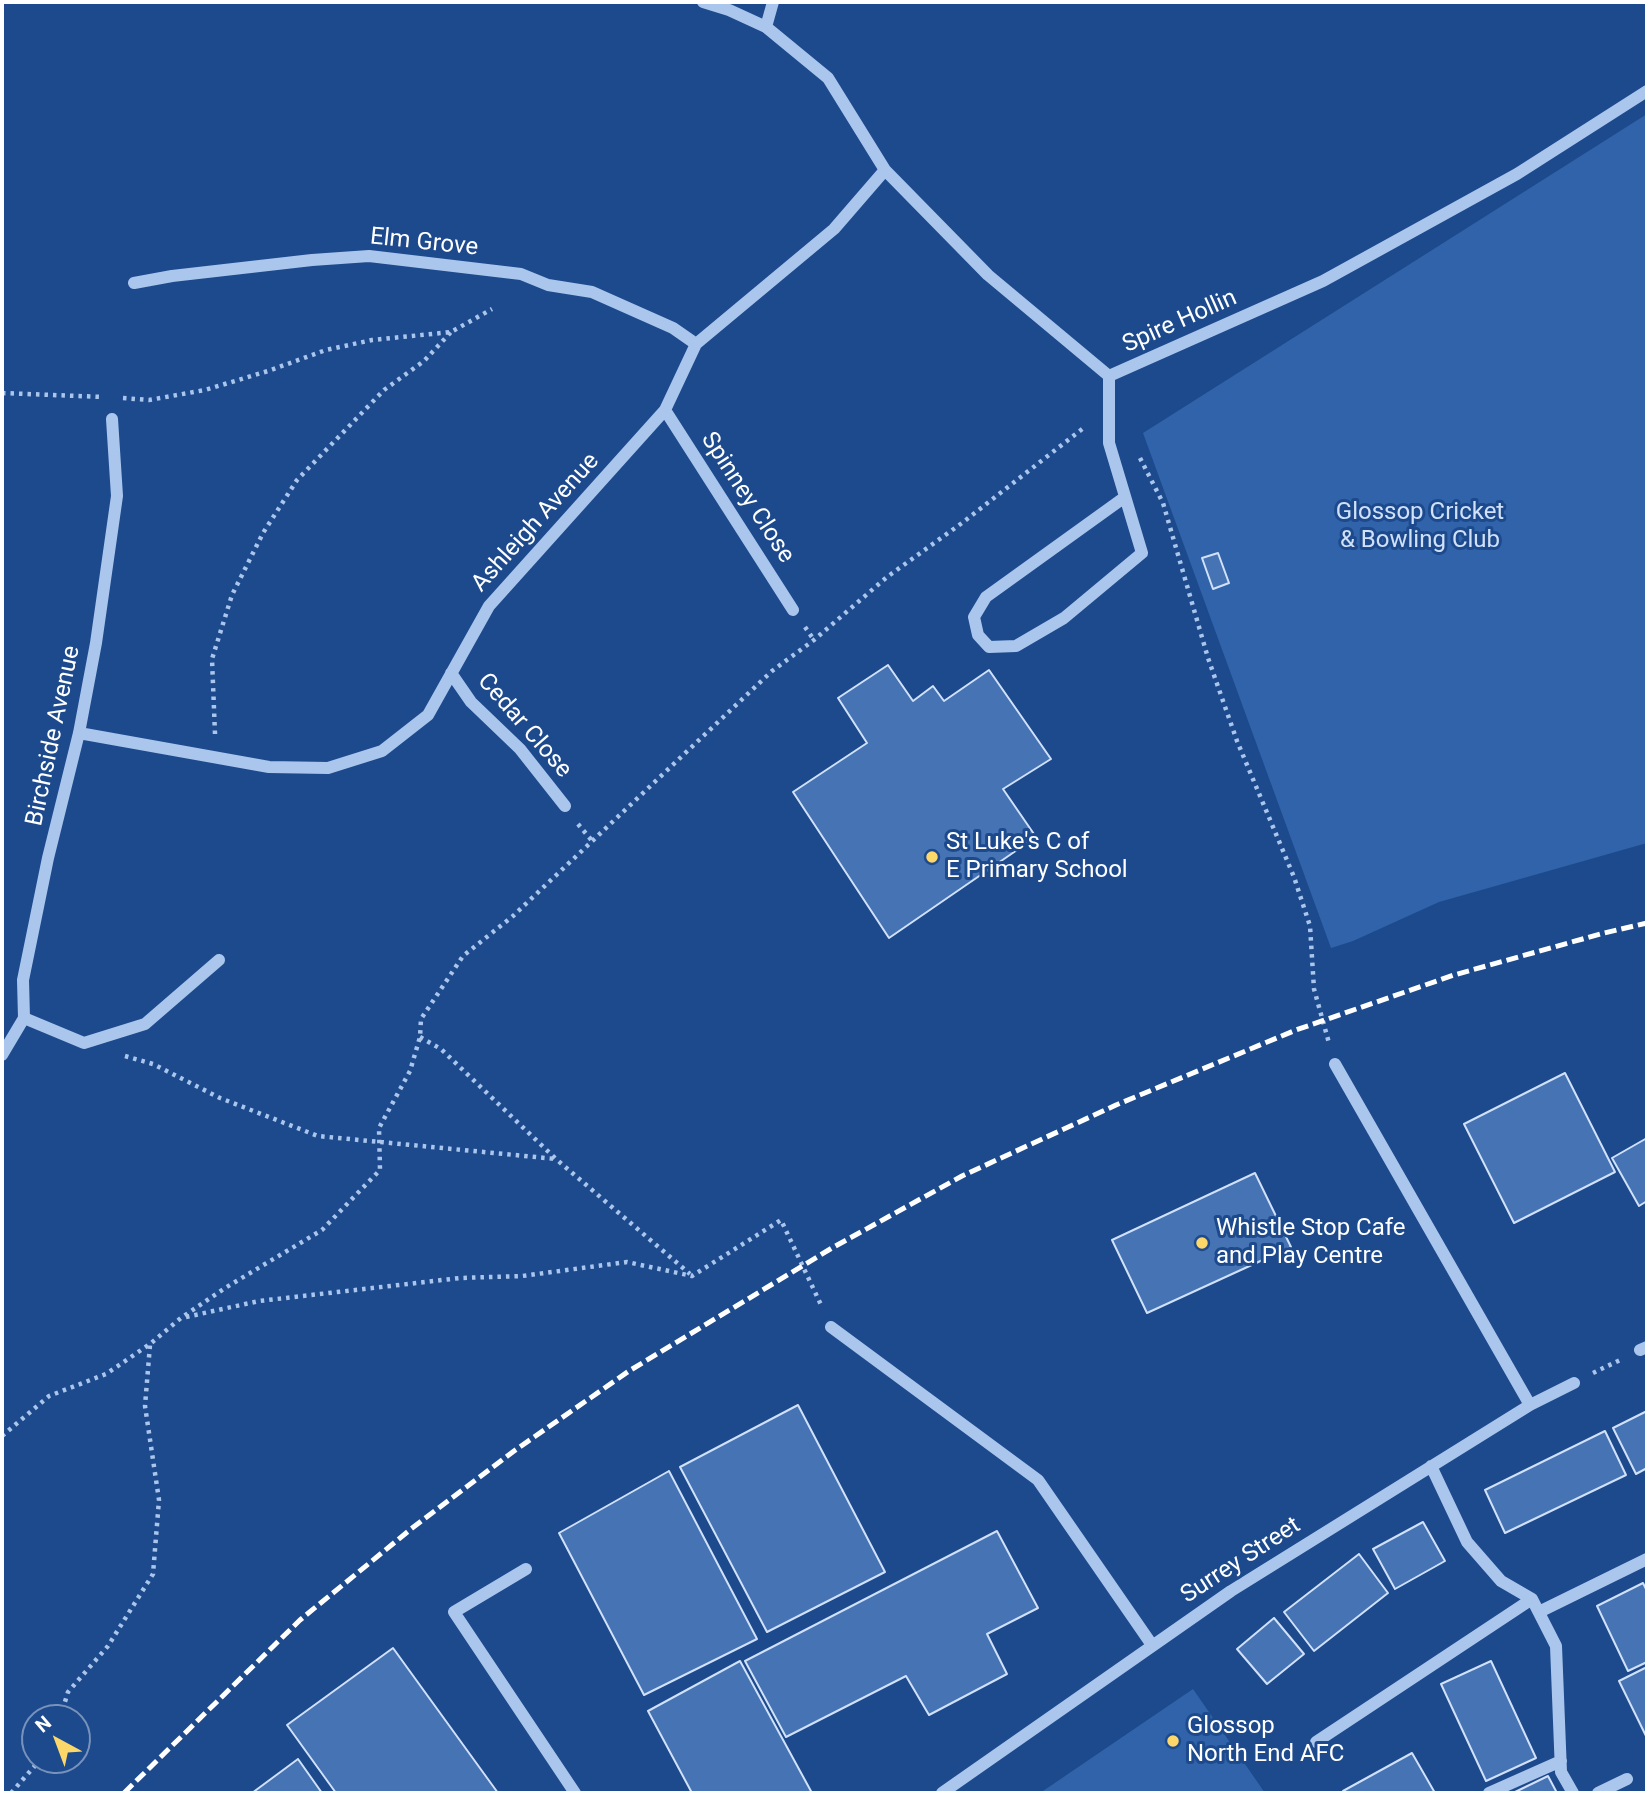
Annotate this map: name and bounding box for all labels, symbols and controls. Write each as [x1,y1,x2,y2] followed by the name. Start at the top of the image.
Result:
[369,223,479,263] street label: Elm Grove
[1119,284,1241,360] street label: Spire Hollin
[694,427,800,569] street label: Spinney Close
[466,448,606,598] street label: Ashleigh Avenue
[1336,499,1504,555] park label: Glossop Cricket & Bowling Club
[21,643,87,829] street label: Birchside Avenue
[471,668,577,784] street label: Cedar Close
[946,829,1128,885] place label: St Luke's C of E Primary School
[924,849,940,865] marker: St Luke's C of E Primary School
[1216,1215,1406,1271] place label: Whistle Stop Cafe and Play Centre
[1194,1235,1210,1251] marker: Whistle Stop Cafe and Play Centre
[1176,1512,1306,1610] street label: Surrey Street
[21,1704,91,1774] north arrow
[31,1711,56,1737] text: N
[1187,1713,1344,1769] place label: Glossop North End AFC
[1165,1733,1181,1749] marker: Glossop North End AFC

